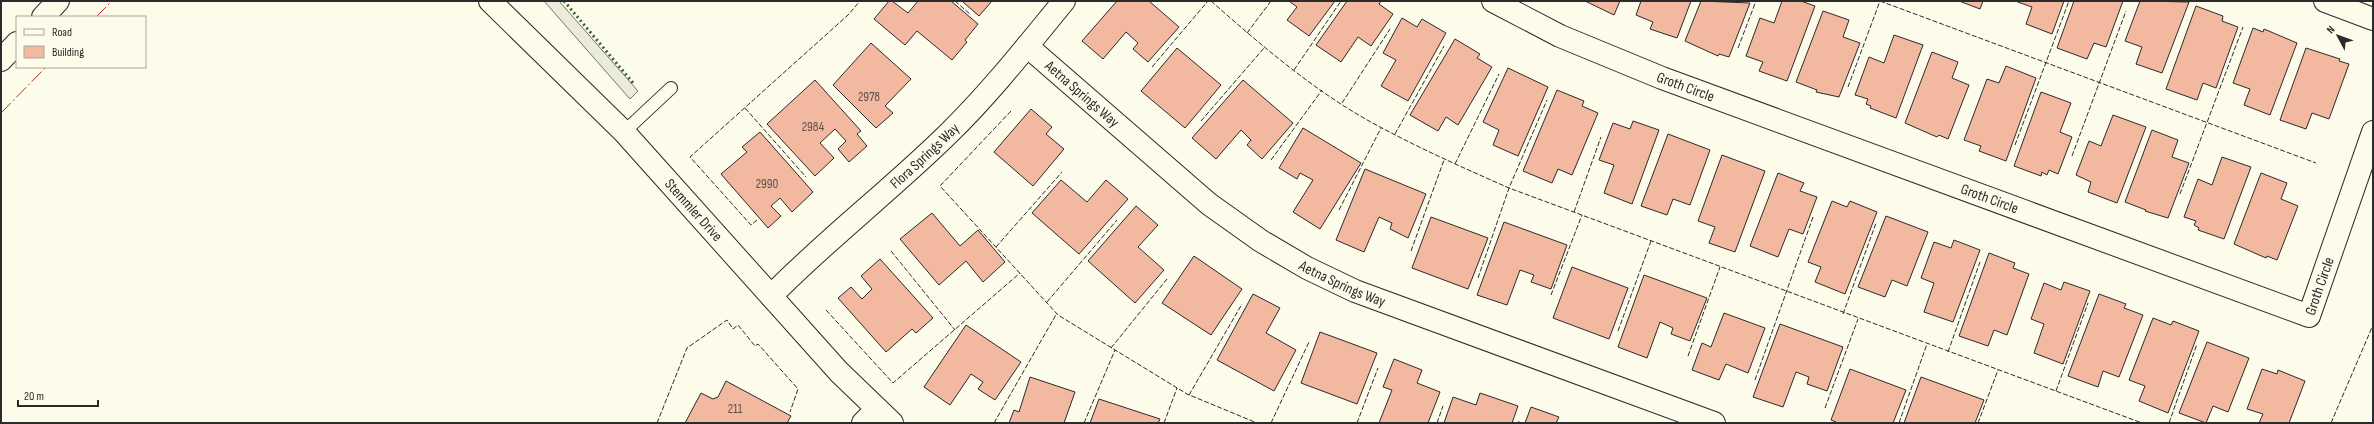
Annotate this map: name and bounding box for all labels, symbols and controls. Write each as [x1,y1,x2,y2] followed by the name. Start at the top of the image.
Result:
[16,16,146,68] legend
[2318,16,2358,56] north arrow
[2324,23,2338,36] text: N
[52,25,72,40] text: Road
[52,45,84,60] text: Building
[1040,56,1123,132] street label: Aetna Springs Way
[1654,68,1717,106] street label: Groth Circle
[858,89,880,105] house number: 2978
[802,119,825,135] house number: 2984
[886,119,964,193] street label: Flora Springs Way
[660,175,727,246] street label: Stemmler Drive
[756,176,779,192] house number: 2990
[1958,180,2021,218] street label: Groth Circle
[2301,255,2339,318] street label: Groth Circle
[1295,256,1388,311] street label: Aetna Springs Way
[18,382,98,408] scale bar
[24,389,44,404] text: 20 m
[728,401,743,417] house number: 211

